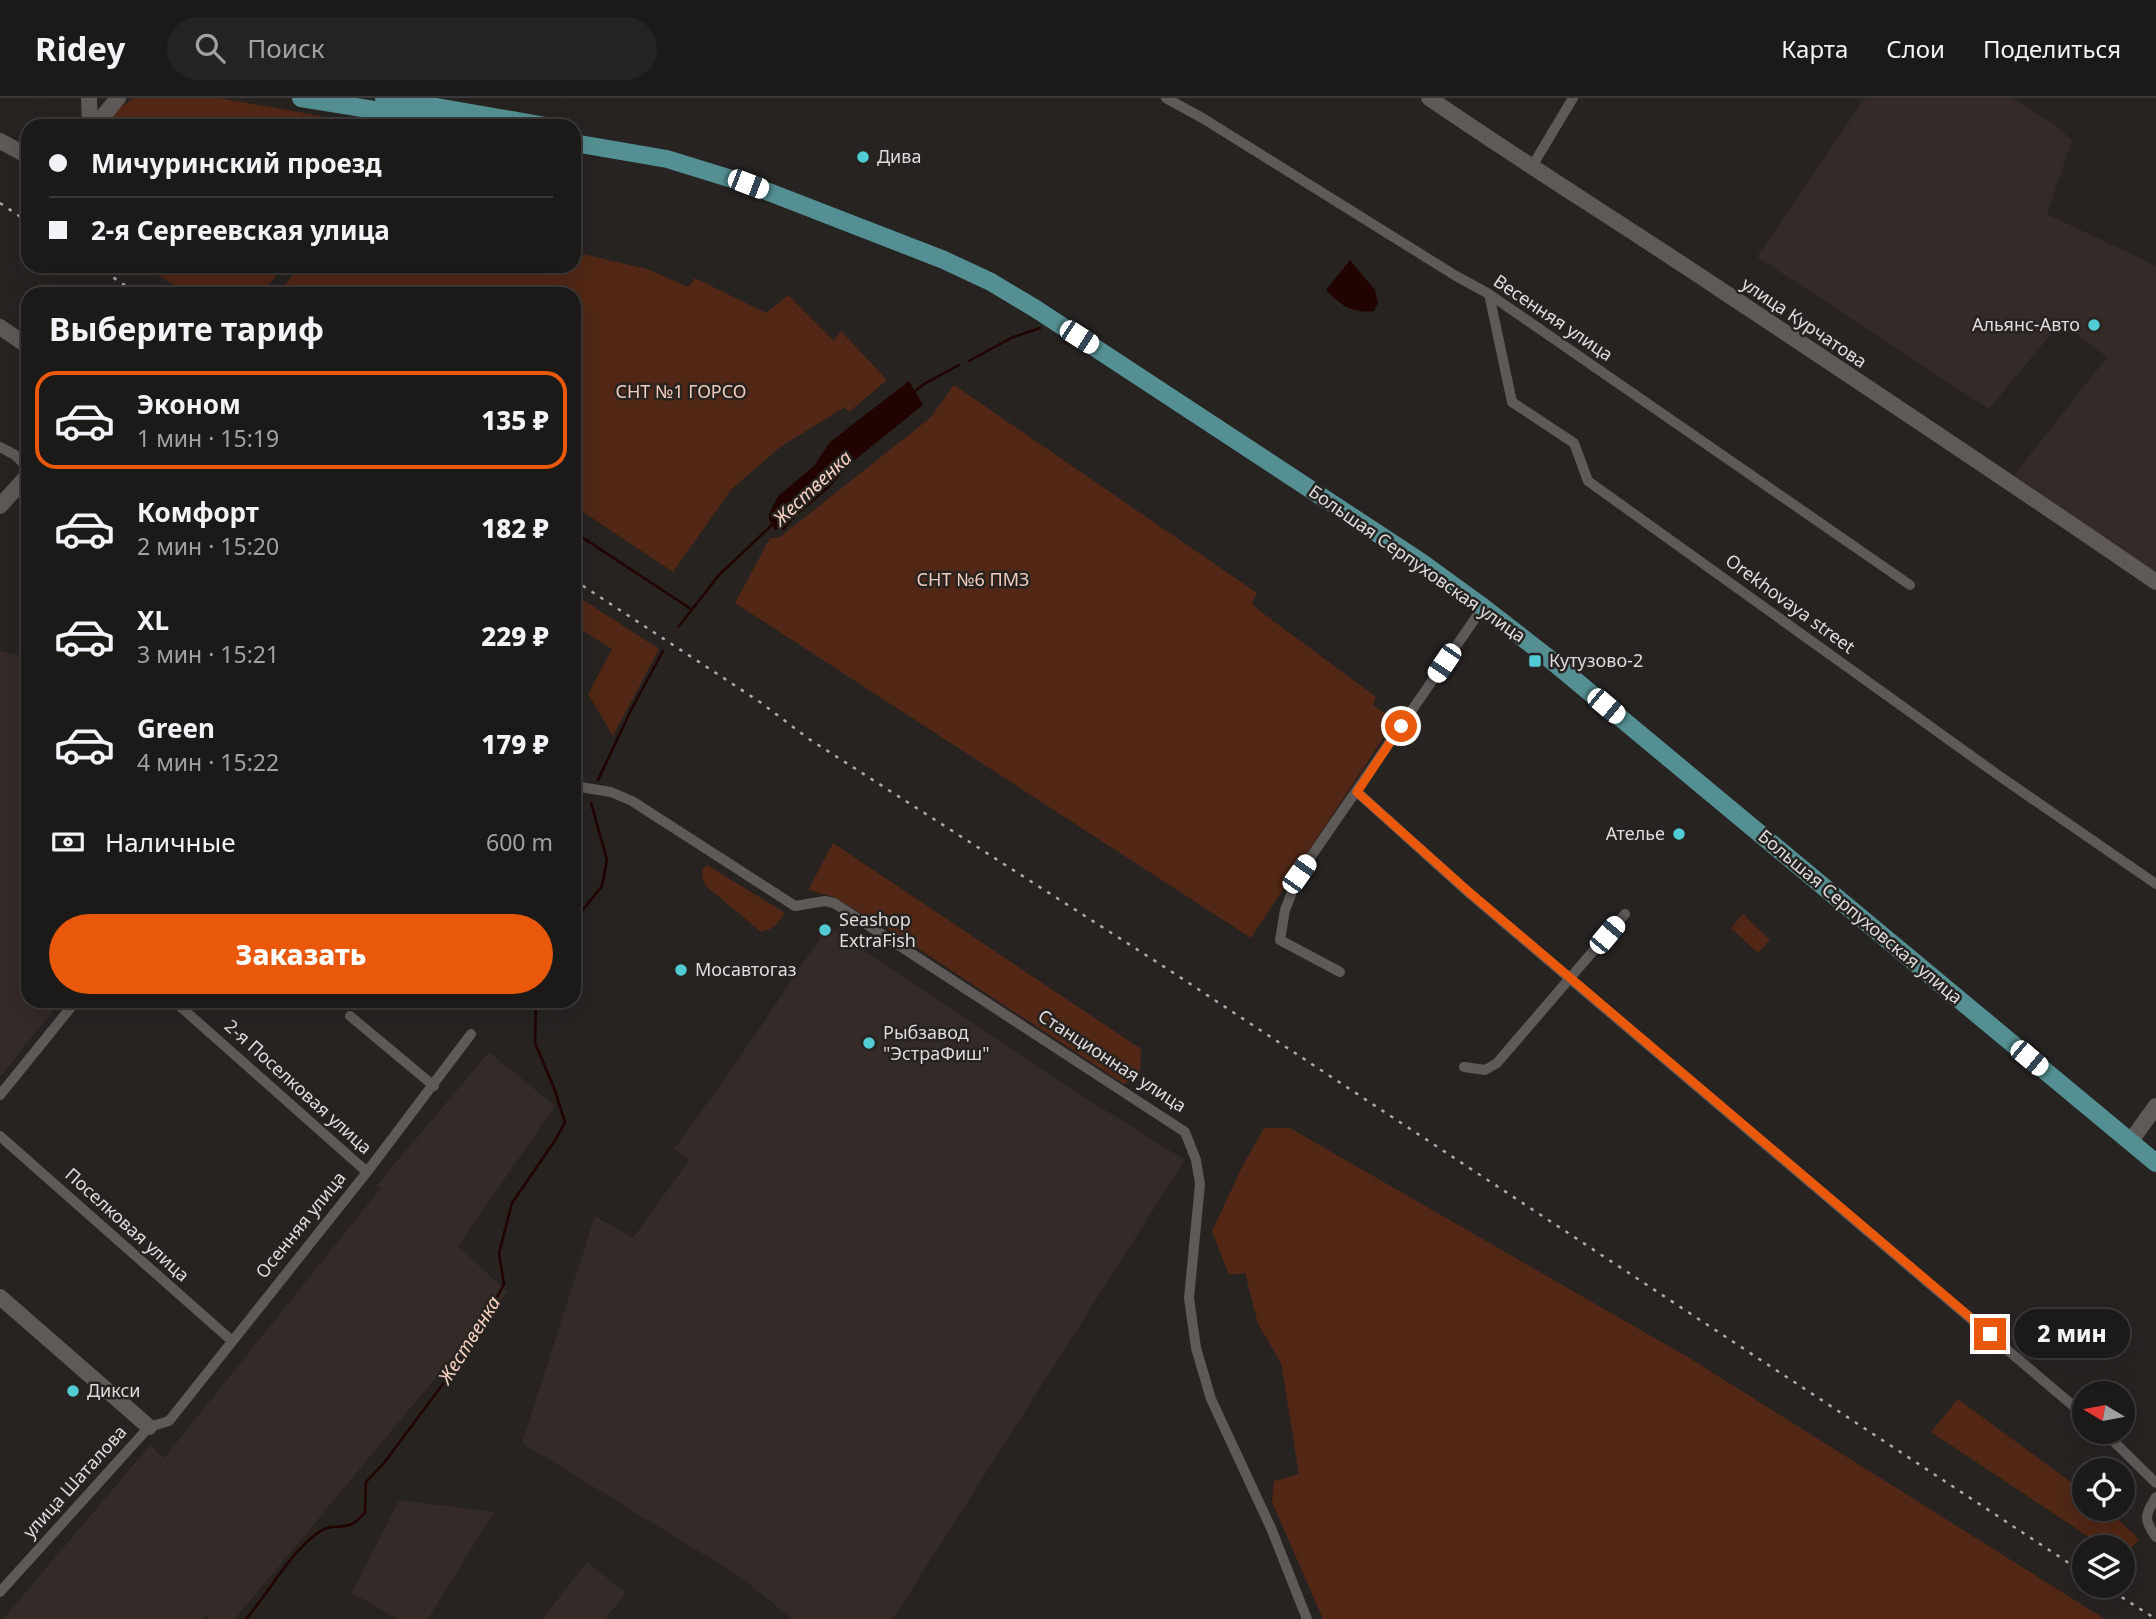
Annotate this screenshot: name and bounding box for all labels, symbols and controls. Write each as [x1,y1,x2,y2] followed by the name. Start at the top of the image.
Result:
[167,17,657,80] search box
[35,26,125,71] text: Ridey
[191,29,229,67] icon: search
[247,30,325,66] text: Поиск
[1781,32,1848,65] text: Карта
[1886,32,1945,65] text: Слои
[1983,32,2121,65] text: Поделиться
[877,144,921,168] place label: Дива
[91,145,382,181] text: Мичуринский проезд
[855,149,871,165] marker: Дива
[725,167,772,201] car
[91,212,390,248] text: 2-я Сергеевская улица
[1489,268,1618,366] street label: Весенняя улица
[1737,271,1872,373] street label: улица Курчатова
[49,307,324,350] text: Выберите тариф
[1972,312,2080,336] place label: Альянс-Авто
[1056,317,1103,357] car
[2086,317,2102,333] marker: Альянс-Авто
[615,379,747,403] park label: СНТ №1 ГОРСО
[137,386,241,422] text: Эконом
[53,389,116,452] icon: car
[481,402,549,438] text: 135 ₽
[137,422,279,454] text: 1 мин · 15:19
[766,444,857,532] water label: Жественка
[1304,479,1531,647] street label: Большая Серпуховская улица
[137,494,259,530] text: Комфорт
[53,497,116,560] icon: car
[481,510,549,546] text: 182 ₽
[137,530,279,562] text: 2 мин · 15:20
[1721,548,1861,659] street label: Orekhovaya street
[917,567,1029,591] park label: СНТ №6 ПМЗ
[137,602,169,638] text: XL
[53,605,116,668] icon: car
[481,618,549,654] text: 229 ₽
[137,638,279,670] text: 3 мин · 15:21
[1424,640,1465,686] car
[1549,648,1643,672] place label: Кутузово-2
[1527,653,1543,669] marker: Кутузово-2
[1584,684,1629,728] car
[137,710,215,746] text: Green
[1385,710,1417,742] route start
[53,713,116,776] icon: car
[481,726,549,762] text: 179 ₽
[137,746,279,778] text: 4 мин · 15:22
[1606,821,1665,845] place label: Ателье
[49,823,87,861] icon: cash
[105,824,236,860] text: Наличные
[1753,824,1968,1009] street label: Большая Серпуховская улица
[486,826,553,858] text: 600 m
[1671,826,1687,842] marker: Ателье
[1279,851,1320,897] car
[839,907,916,952] place label: Seashop ExtraFish
[1586,912,1629,958] car
[49,914,553,994] button: Заказать
[817,922,833,938] marker: Seashop ExtraFish
[695,957,796,981] place label: Мосавтогаз
[673,962,689,978] marker: Мосавтогаз
[1034,1003,1191,1117] street label: Станционная улица
[220,1014,377,1159] street label: 2-я Поселковая улица
[883,1020,990,1065] place label: Рыбзавод "ЭстраФиш"
[861,1035,877,1051] marker: Рыбзавод "ЭстраФиш"
[2007,1036,2052,1080] car
[60,1162,195,1286] street label: Поселковая улица
[250,1166,351,1283] street label: Осенняя улица
[431,1291,506,1390] water label: Жественка
[2014,1310,2130,1358] callout: 2 мин
[2037,1317,2107,1349] text: 2 мин
[1974,1318,2006,1350] route end
[87,1378,141,1402] place label: Дикси
[2072,1381,2135,1444] north arrow
[2072,1381,2135,1598] map controls
[65,1383,81,1399] marker: Дикси
[17,1420,131,1543] street label: улица Шаталова
[2072,1458,2135,1521] button: locate
[2072,1535,2135,1598] button: layers

